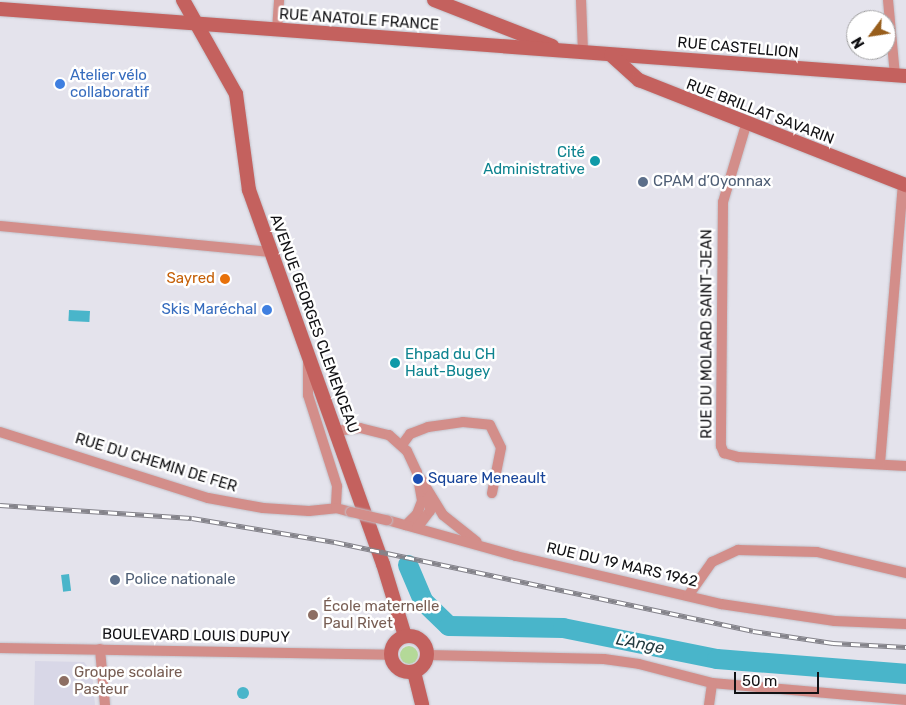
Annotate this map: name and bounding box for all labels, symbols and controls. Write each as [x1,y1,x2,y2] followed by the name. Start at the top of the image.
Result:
[278,5,440,35] street label: RUE ANATOLE FRANCE
[846,10,896,60] north arrow
[677,34,799,62] street label: RUE CASTELLION
[849,34,868,51] text: N
[70,66,149,101] place label: Atelier vélo collaboratif
[683,75,837,149] street label: RUE BRILLAT SAVARIN
[54,78,66,90] marker: Atelier vélo collaboratif
[483,143,585,178] place label: Cité Administrative
[589,155,601,167] marker: Cité Administrative
[653,173,771,191] place label: CPAM d’Oyonnax
[637,176,649,188] marker: CPAM d’Oyonnax
[266,212,362,436] street label: AVENUE GEORGES CLEMENCEAU
[698,229,716,439] street label: RUE DU MOLARD SAINT-JEAN
[166,270,215,288] place label: Sayred
[219,273,231,285] marker: Sayred
[161,301,257,319] place label: Skis Maréchal
[261,304,273,316] marker: Skis Maréchal
[405,345,495,380] place label: Ehpad du CH Haut-Bugey
[389,357,401,369] marker: Ehpad du CH Haut-Bugey
[73,430,239,496] street label: RUE DU CHEMIN DE FER
[428,470,546,488] place label: Square Meneault
[412,473,424,485] marker: Square Meneault
[545,539,699,591] street label: RUE DU 19 MARS 1962
[125,571,236,589] place label: Police nationale
[109,574,121,586] marker: Police nationale
[323,597,439,632] place label: École maternelle Paul Rivet
[307,609,319,621] marker: École maternelle Paul Rivet
[102,625,290,647] street label: BOULEVARD LOUIS DUPUY
[614,630,666,658] water label: L'Ange
[736,662,821,694] scale bar
[74,663,182,698] place label: Groupe scolaire Pasteur
[742,672,777,690] text: 50 m
[58,675,70,687] marker: Groupe scolaire Pasteur

